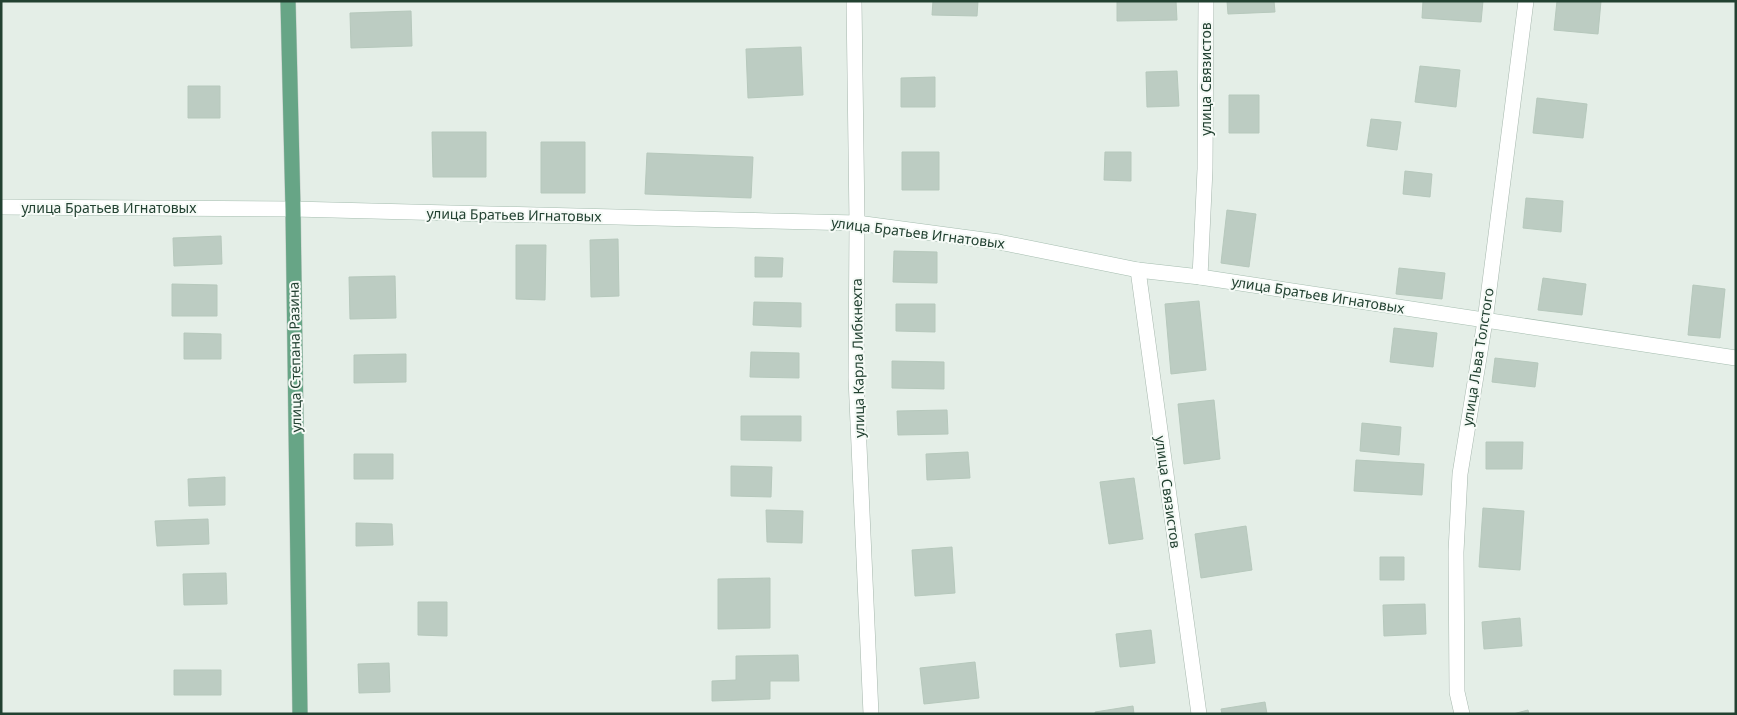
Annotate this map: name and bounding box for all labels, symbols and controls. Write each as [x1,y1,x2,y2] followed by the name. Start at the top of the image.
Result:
[1196,22,1215,136] street label: улица Связистов
[22,198,197,217] street label: улица Братьев Игнатовых
[426,203,602,226] street label: улица Братьев Игнатовых
[830,212,1007,253] street label: улица Братьев Игнатовых
[1230,271,1407,318] street label: улица Братьев Игнатовых
[847,278,868,438] street label: улица Карла Либкнехта
[284,282,305,432] street label: улица Степана Разина
[1457,286,1498,427] street label: улица Льва Толстого
[1151,435,1186,549] street label: улица Связистов

